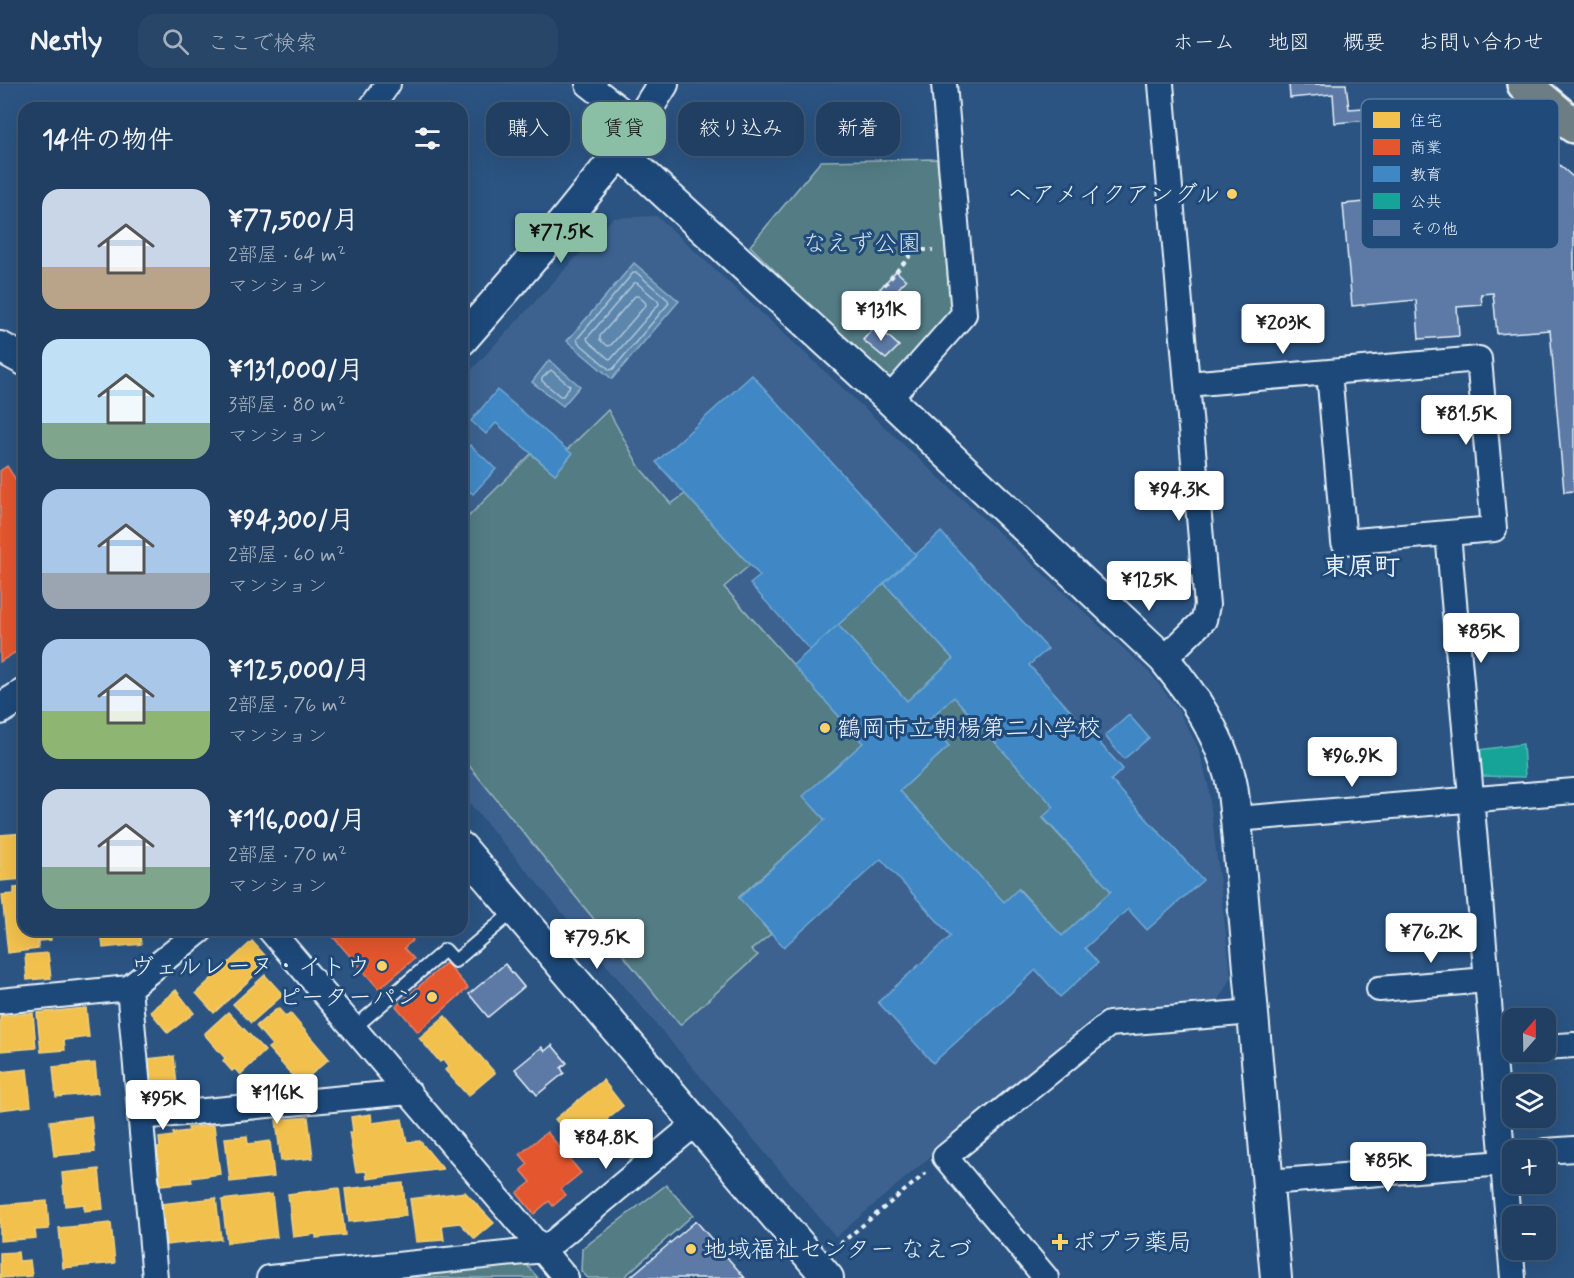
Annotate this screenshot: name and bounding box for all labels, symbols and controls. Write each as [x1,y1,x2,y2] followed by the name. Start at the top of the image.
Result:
[138,14,558,68] search box
[30,23,102,60] text: Nestly
[159,25,192,58] icon: search
[1173,29,1235,57] text: ホーム
[1268,29,1310,57] text: 地図
[1343,29,1385,57] text: 概要
[1418,29,1544,57] text: お問い合わせ
[207,30,317,58] text: ここで検索
[1361,99,1559,249] legend
[486,102,570,156] chip: 購入
[582,102,666,156] chip: 賃貸
[678,102,804,156] chip: 絞り込み
[816,102,900,156] chip: 新着
[1410,111,1442,132] text: 住宅
[411,122,444,155] icon: filters
[42,124,173,158] text: 14件の物件
[1410,138,1442,159] text: 商業
[1410,165,1442,186] text: 教育
[1008,180,1220,211] place label: ヘアメイクアングル
[1225,187,1239,201] marker: ヘアメイクアングル
[1410,192,1442,213] text: 公共
[228,204,359,238] text: ¥77,500/月
[90,213,162,285] icon: home
[512,213,610,264] pin: ¥77.5K
[529,219,593,246] text: ¥77.5K
[1410,219,1458,240] text: その他
[802,229,922,260] park label: なえず公園
[228,242,346,269] text: 2部屋 · 64 m²
[228,273,327,300] text: マンション
[839,291,923,342] pin: ¥131K
[856,297,906,324] text: ¥131K
[1241,304,1325,355] pin: ¥203K
[1255,310,1311,337] text: ¥203K
[228,354,364,388] text: ¥131,000/月
[90,363,162,435] icon: home
[228,392,345,419] text: 3部屋 · 80 m²
[1417,395,1515,446] pin: ¥81.5K
[1435,401,1497,428] text: ¥81.5K
[228,423,327,450] text: マンション
[1130,471,1228,522] pin: ¥94.3K
[1149,477,1209,504] text: ¥94.3K
[228,504,355,538] text: ¥94,300/月
[90,513,162,585] icon: home
[228,542,345,569] text: 2部屋 · 60 m²
[1322,551,1400,585] district label: 東原町
[1107,561,1191,612] pin: ¥125K
[1121,567,1177,594] text: ¥125K
[228,573,327,600] text: マンション
[1445,613,1517,664] pin: ¥85K
[1457,619,1505,646] text: ¥85K
[228,654,371,688] text: ¥125,000/月
[90,663,162,735] icon: home
[228,692,347,719] text: 2部屋 · 76 m²
[837,714,1101,745] place label: 鶴岡市立朝楊第二小学校
[818,721,832,735] marker: 鶴岡市立朝楊第二小学校
[228,723,327,750] text: マンション
[1303,737,1401,788] pin: ¥96.9K
[1322,743,1382,770] text: ¥96.9K
[228,804,366,838] text: ¥116,000/月
[90,813,162,885] icon: home
[228,842,347,869] text: 2部屋 · 70 m²
[228,873,327,900] text: マンション
[1382,913,1480,964] pin: ¥76.2K
[548,919,646,970] pin: ¥79.5K
[1400,919,1462,946] text: ¥76.2K
[564,925,630,952] text: ¥79.5K
[130,952,370,983] place label: ヴェルレーヌ・イトウ
[375,959,389,973] marker: ヴェルレーヌ・イトウ
[278,983,420,1014] place label: ピーターパン
[425,990,439,1004] marker: ピーターパン
[1502,1008,1556,1062] north arrow
[1502,1008,1556,1260] map controls
[235,1074,319,1125] pin: ¥116K
[1502,1074,1556,1128] button: layers
[127,1080,199,1131] pin: ¥95K
[251,1080,303,1107] text: ¥116K
[140,1086,186,1113] text: ¥95K
[557,1119,655,1170] pin: ¥84.8K
[574,1125,638,1152] text: ¥84.8K
[1502,1140,1556,1194] button: +
[1352,1142,1424,1193] pin: ¥85K
[1364,1148,1412,1175] text: ¥85K
[1502,1206,1556,1260] button: −
[1072,1228,1192,1259] place label: ポプラ薬局
[703,1235,972,1266] place label: 地域福祉センター なえづ
[1053,1235,1067,1249] marker: ポプラ薬局
[684,1242,698,1256] marker: 地域福祉センター なえづ

